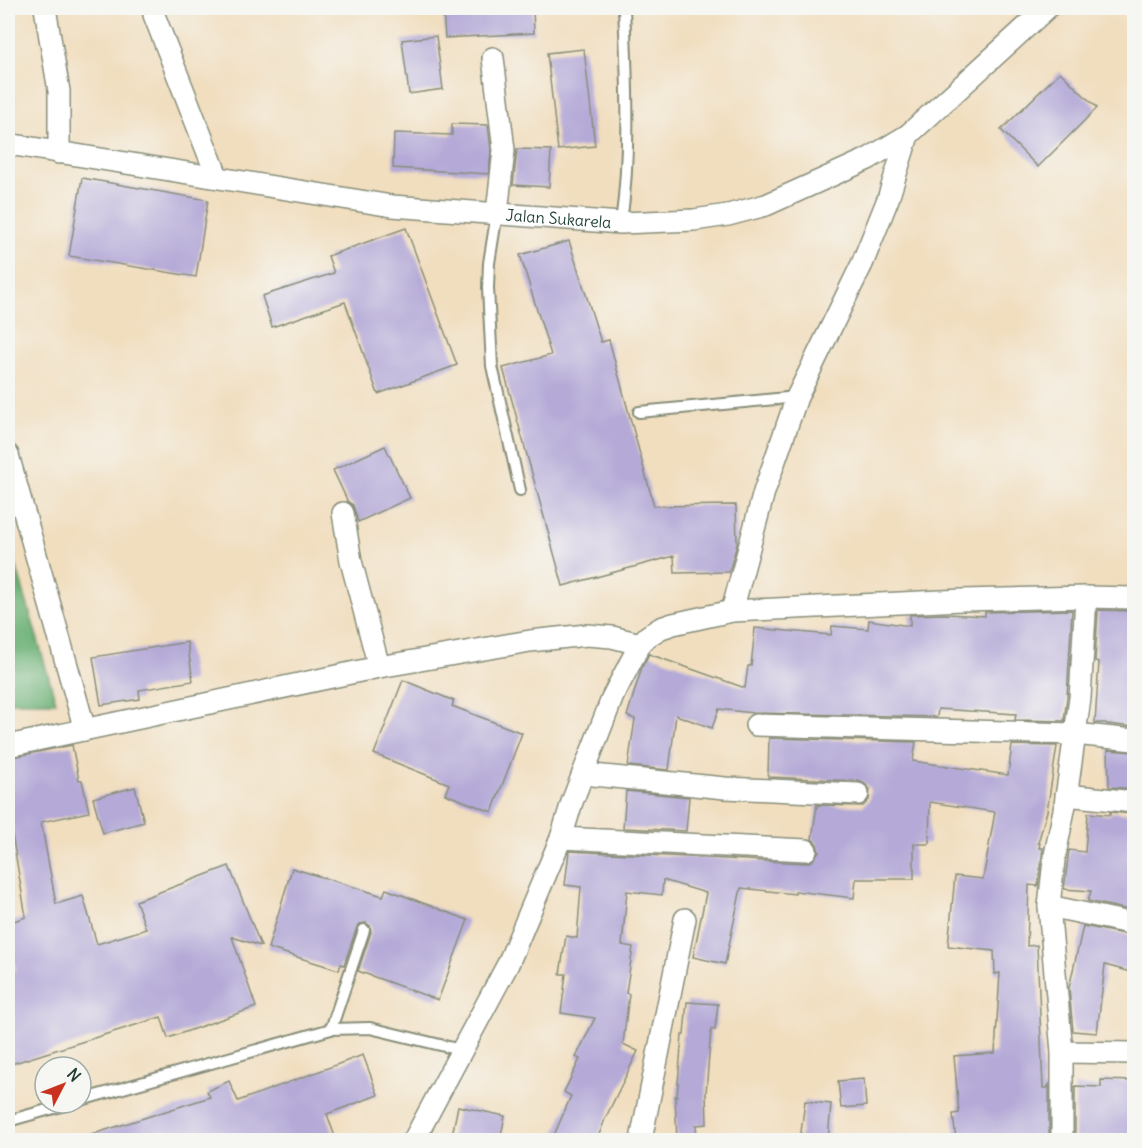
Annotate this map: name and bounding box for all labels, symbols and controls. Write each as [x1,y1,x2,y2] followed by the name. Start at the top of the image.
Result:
[505,204,612,232] street label: Jalan Sukarela
[33,1055,93,1115] north arrow
[63,1064,85,1086] text: N

